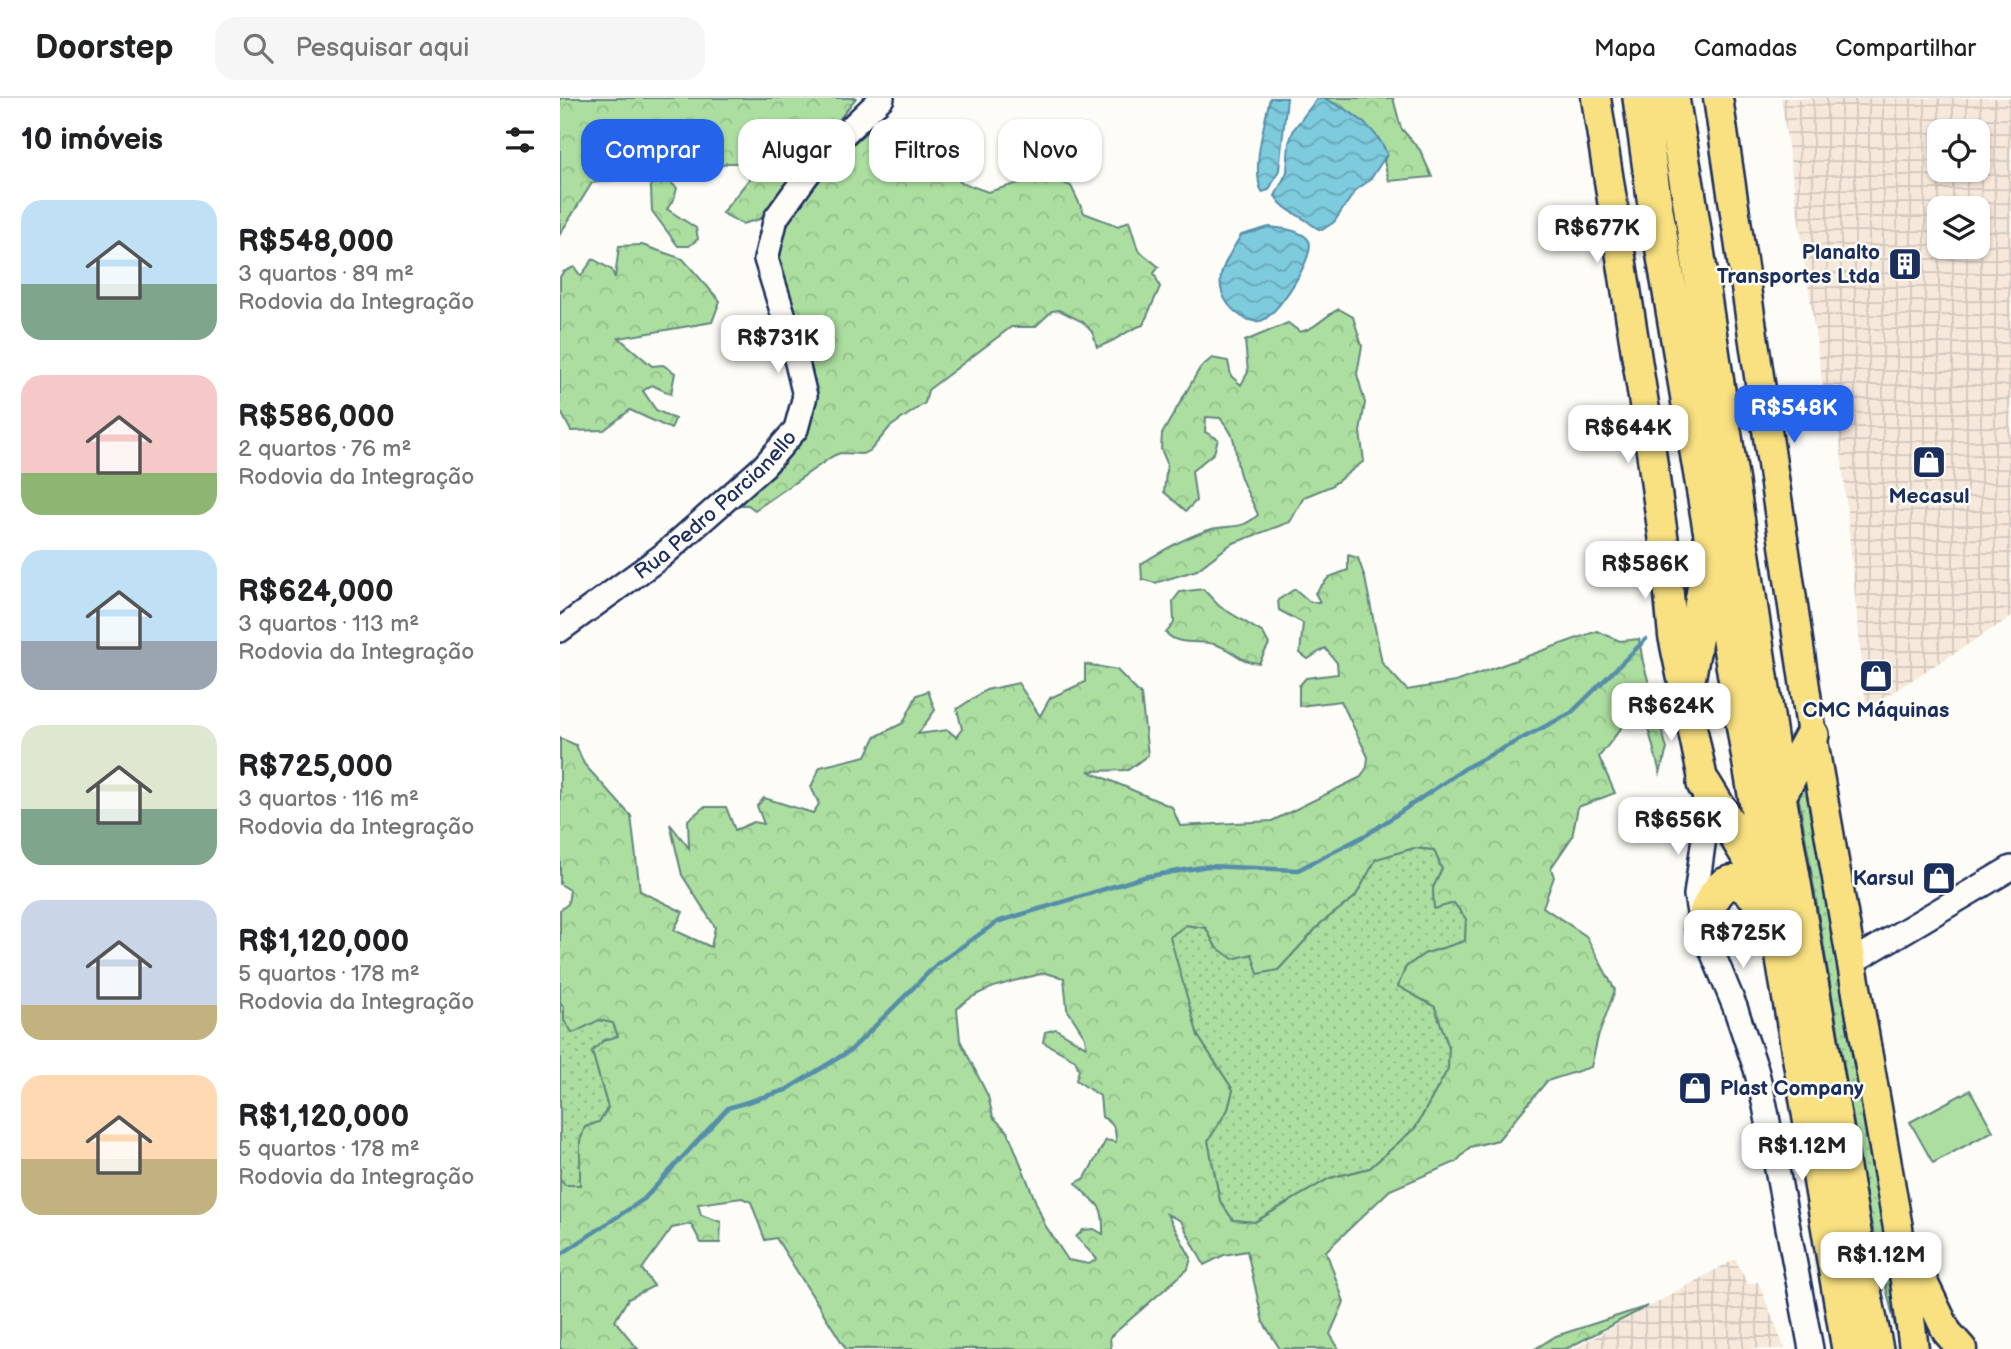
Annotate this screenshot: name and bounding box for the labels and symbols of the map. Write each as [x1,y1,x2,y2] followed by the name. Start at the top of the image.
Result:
[1540,206,1654,265] pin: R$677K
[1717,240,1880,289] place label: Planalto Transportes Ltda
[1886,245,1924,283] building icon: Planalto Transportes Ltda
[721,316,835,375] pin: R$731K
[1737,386,1851,445] pin: R$548K
[1571,406,1685,465] pin: R$644K
[629,425,802,585] street label: Rua Pedro Parcianello
[1910,443,1948,481] shop icon: Mecasul
[1888,484,1970,509] place label: Mecasul
[1588,542,1702,601] pin: R$586K
[1857,657,1895,695] shop icon: CMC Máquinas
[1614,684,1728,743] pin: R$624K
[1803,698,1949,723] place label: CMC Máquinas
[1621,798,1735,857] pin: R$656K
[1920,859,1958,897] shop icon: Karsul
[1853,866,1914,891] place label: Karsul
[1686,910,1800,970] pin: R$725K
[1676,1069,1714,1107] shop icon: Plast Company
[1720,1076,1864,1101] place label: Plast Company
[1737,1124,1867,1183] pin: R$1.12M
[1816,1232,1946,1292] pin: R$1.12M

